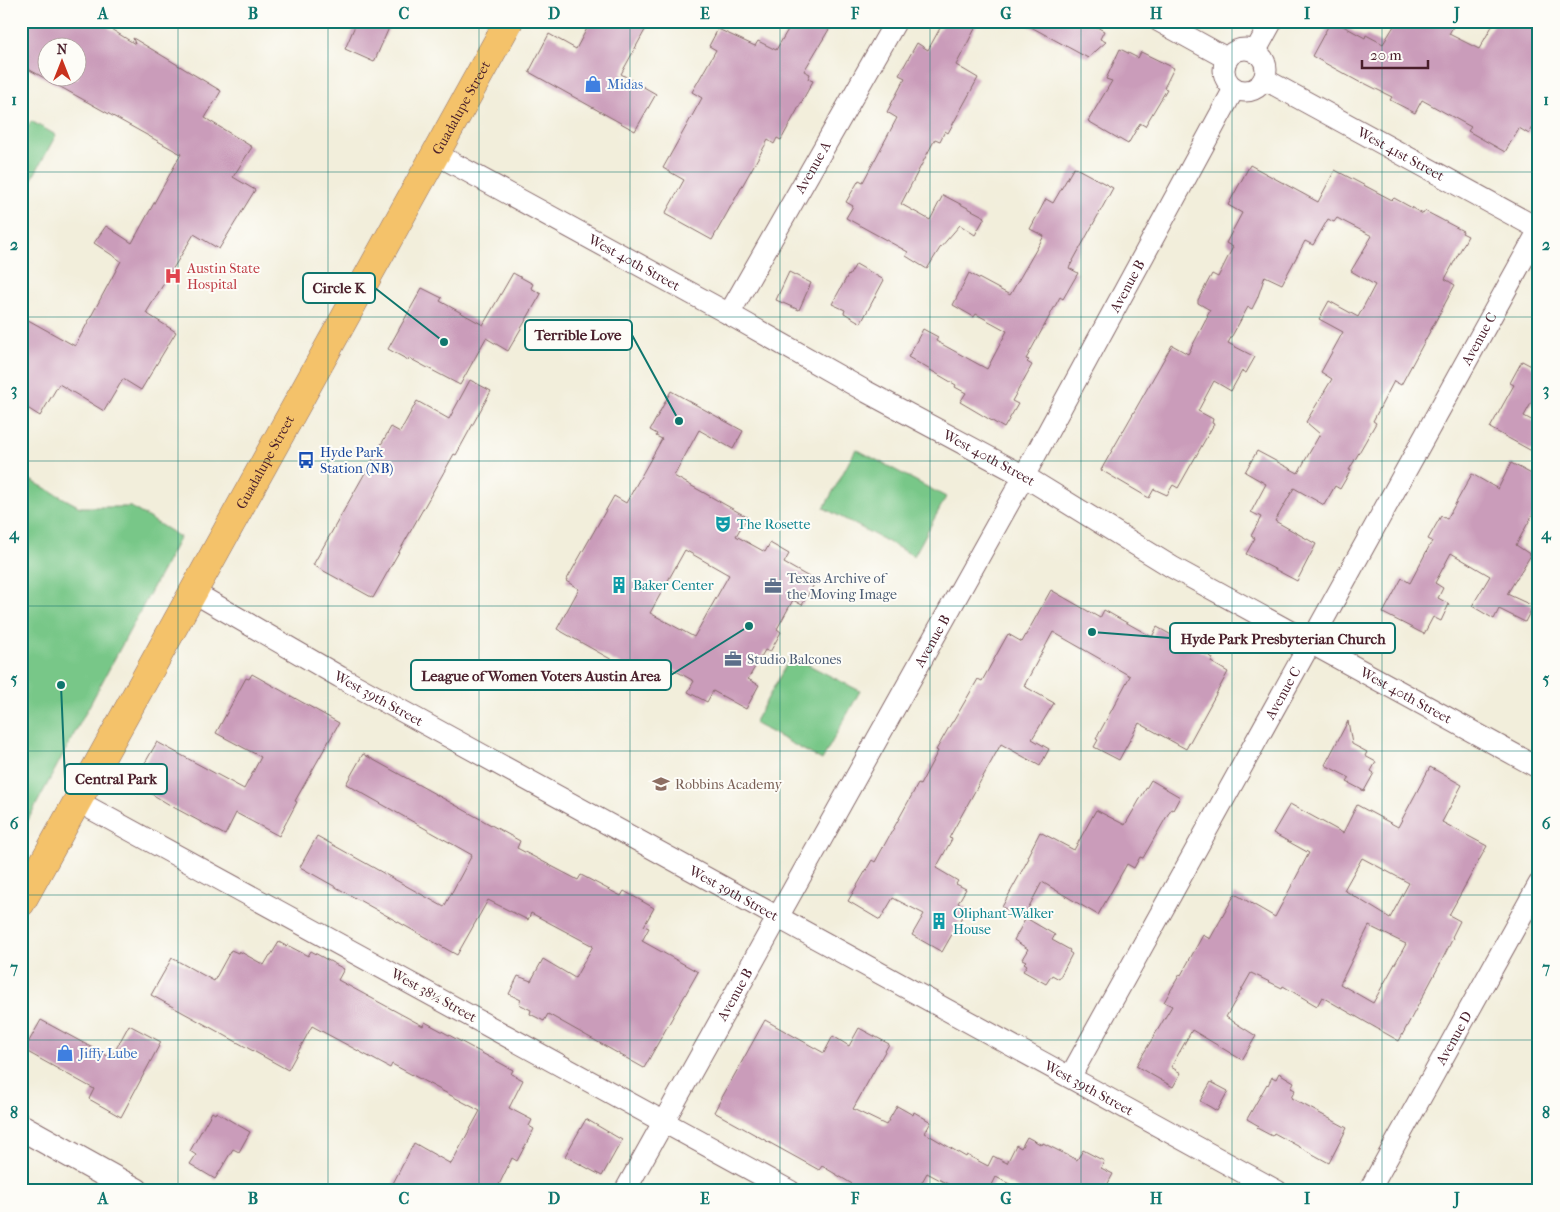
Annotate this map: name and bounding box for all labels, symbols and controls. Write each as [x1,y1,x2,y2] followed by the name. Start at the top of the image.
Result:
[97,4,109,23] text: A
[248,4,258,23] text: B
[399,4,410,23] text: C
[548,4,560,23] text: D
[700,4,710,23] text: E
[850,4,860,23] text: F
[1000,4,1012,23] text: G
[1150,4,1163,23] text: H
[1304,4,1311,23] text: I
[1452,4,1460,24] text: J
[38,38,88,88] north arrow
[1362,38,1429,70] scale bar
[57,41,68,58] text: N
[1370,46,1402,64] text: 20 m
[429,58,494,158] street label: Guadalupe Street
[583,74,603,94] shop icon: Midas
[607,76,643,93] place label: Midas
[11,90,17,109] text: 1
[1543,90,1549,109] text: 1
[1353,123,1447,185] street label: West 41st Street
[791,138,835,197] street label: Avenue A
[584,230,683,295] street label: West 40th Street
[10,235,18,254] text: 2
[1542,235,1550,254] text: 2
[1106,257,1149,316] street label: Avenue B
[186,260,260,293] place label: Austin State Hospital
[163,266,183,286] hospital icon: Austin State Hospital
[303,273,375,303] callout: Circle K
[313,279,367,297] text: Circle K
[1457,310,1501,369] street label: Avenue C
[525,320,632,350] callout: Terrible Love
[534,326,622,344] text: Terrible Love
[11,380,17,400] text: 3
[1543,380,1549,400] text: 3
[233,412,298,512] street label: Guadalupe Street
[939,426,1038,490] street label: West 40th Street
[320,444,394,477] place label: Hyde Park Station (NB)
[296,450,316,470] bus stop icon: Hyde Park Station (NB)
[713,514,733,534] theatre icon: The Rosette
[737,516,811,533] place label: The Rosette
[8,524,20,544] text: 4
[1540,524,1552,544] text: 4
[787,570,897,603] place label: Texas Archive of the Moving Image
[609,575,629,595] building icon: Baker Center
[763,576,783,596] office icon: Texas Archive of the Moving Image
[633,577,714,594] place label: Baker Center
[911,612,954,671] street label: Avenue B
[1170,623,1395,653] callout: Hyde Park Presbyterian Church
[1180,630,1386,648] text: Hyde Park Presbyterian Church
[723,649,743,669] office icon: Studio Balcones
[747,651,842,668] place label: Studio Balcones
[411,660,671,690] callout: League of Women Voters Austin Area
[1356,663,1455,728] street label: West 40th Street
[1261,664,1305,723] street label: Avenue C
[330,667,426,730] street label: West 39th Street
[421,667,662,685] text: League of Women Voters Austin Area
[11,669,18,688] text: 5
[1543,669,1550,688] text: 5
[65,764,167,794] callout: Central Park
[75,770,158,788] text: Central Park
[651,774,671,794] school or university icon: Robbins Academy
[675,776,782,793] place label: Robbins Academy
[10,814,19,833] text: 6
[1542,814,1551,833] text: 6
[685,862,781,925] street label: West 39th Street
[953,905,1054,938] place label: Oliphant-Walker House
[929,911,949,931] building icon: Oliphant-Walker House
[9,958,18,977] text: 7
[1541,958,1550,977] text: 7
[387,964,480,1026] street label: West 38½ Street
[713,966,756,1025] street label: Avenue B
[1432,1008,1476,1069] street label: Avenue D
[55,1043,75,1063] shop icon: Jiffy Lube
[78,1045,138,1062] place label: Jiffy Lube
[1040,1057,1136,1119] street label: West 39th Street
[10,1103,18,1122] text: 8
[1542,1103,1550,1122] text: 8
[97,1189,109,1208] text: A
[248,1189,258,1208] text: B
[399,1189,410,1208] text: C
[548,1189,560,1208] text: D
[700,1189,710,1208] text: E
[850,1189,860,1208] text: F
[1000,1189,1012,1208] text: G
[1150,1189,1163,1208] text: H
[1304,1189,1311,1208] text: I
[1452,1189,1460,1209] text: J

